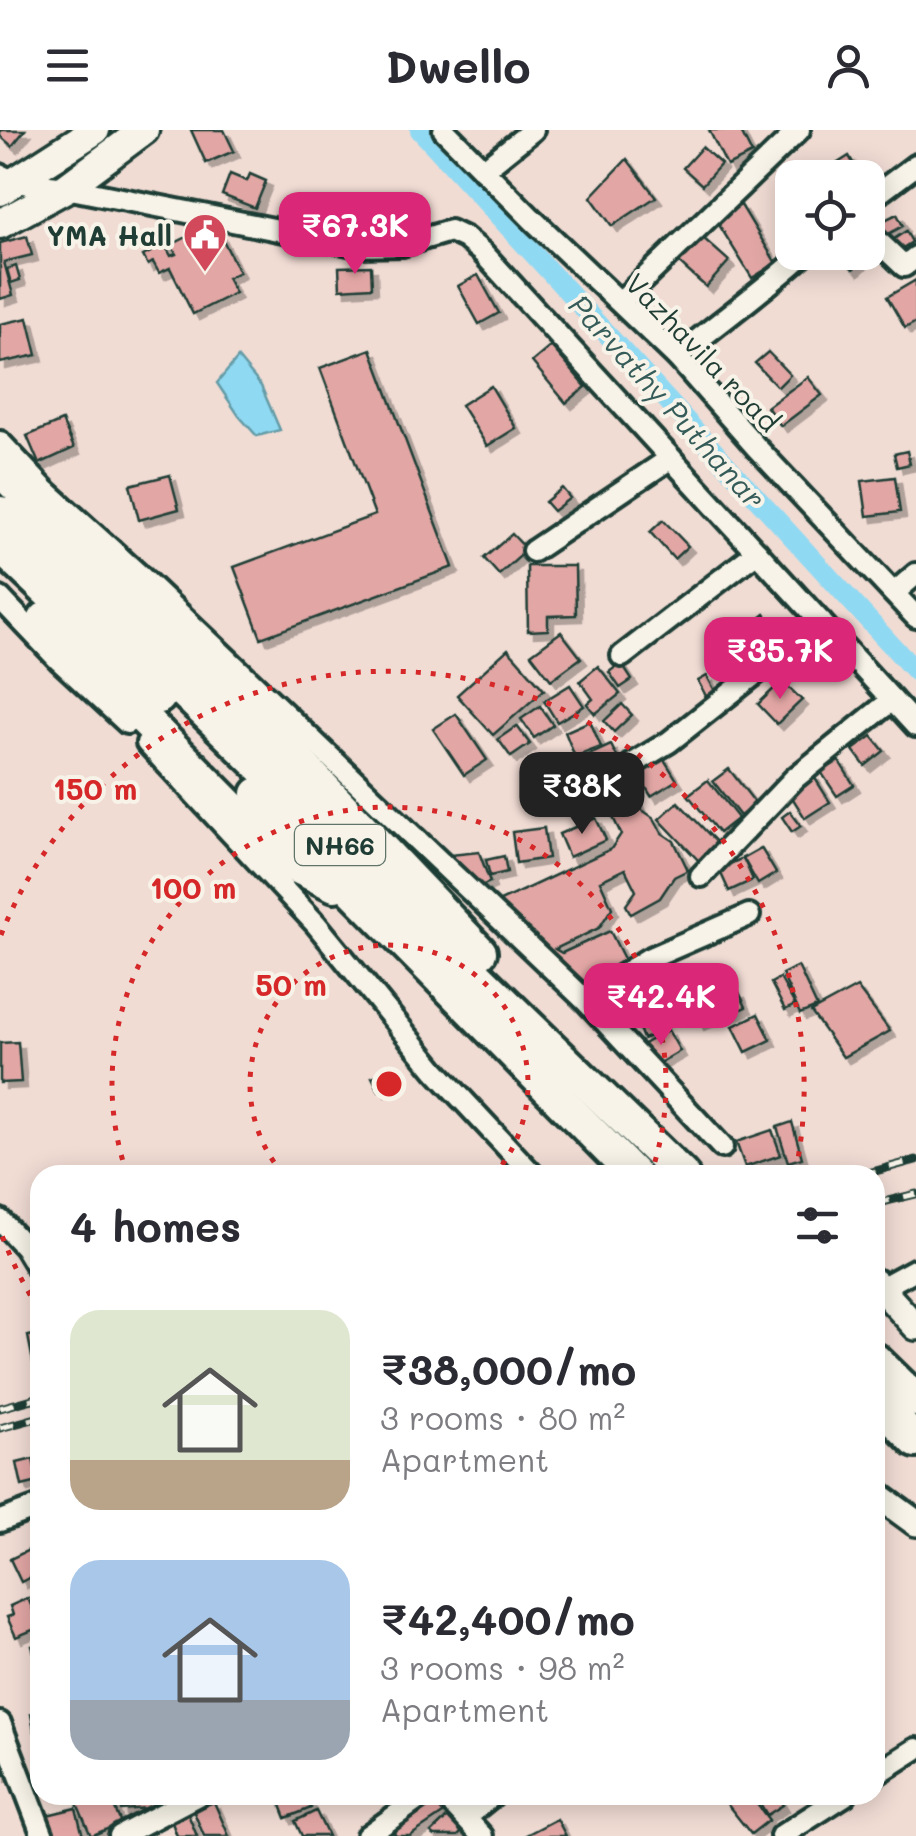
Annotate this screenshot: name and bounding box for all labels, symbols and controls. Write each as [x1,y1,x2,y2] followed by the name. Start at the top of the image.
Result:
[385,36,531,94] text: Dwello
[40,38,95,93] icon: menu
[821,38,876,93] icon: person
[775,160,885,270] map controls
[775,160,885,270] button: locate
[274,192,436,277] pin: ₹67.3K
[301,203,409,245] text: ₹67.3K
[182,212,228,273] public building icon: YMA Hall
[47,217,172,253] place label: YMA Hall
[618,265,788,439] street label: Vazhavila road
[561,285,775,517] water label: Parvathy Puthanar
[699,617,861,702] pin: ₹35.7K
[726,628,834,670] text: ₹35.7K
[523,752,641,837] pin: ₹38K
[541,763,623,805] text: ₹38K
[53,768,137,808] text: 150 m
[295,825,385,865] road number: NH66
[150,867,236,907] text: 100 m
[580,963,742,1048] pin: ₹42.4K
[255,964,327,1004] text: 50 m
[606,974,716,1016] text: ₹42.4K
[371,1066,407,1102] centre of rings
[70,1198,241,1253] text: 4 homes
[790,1198,845,1253] icon: filters
[380,1341,636,1396] text: ₹38,000/mo
[150,1350,270,1470] icon: home
[380,1396,625,1438] text: 3 rooms · 80 m²
[380,1438,549,1480] text: Apartment
[380,1591,635,1646] text: ₹42,400/mo
[150,1600,270,1720] icon: home
[380,1646,625,1688] text: 3 rooms · 98 m²
[380,1688,549,1730] text: Apartment

